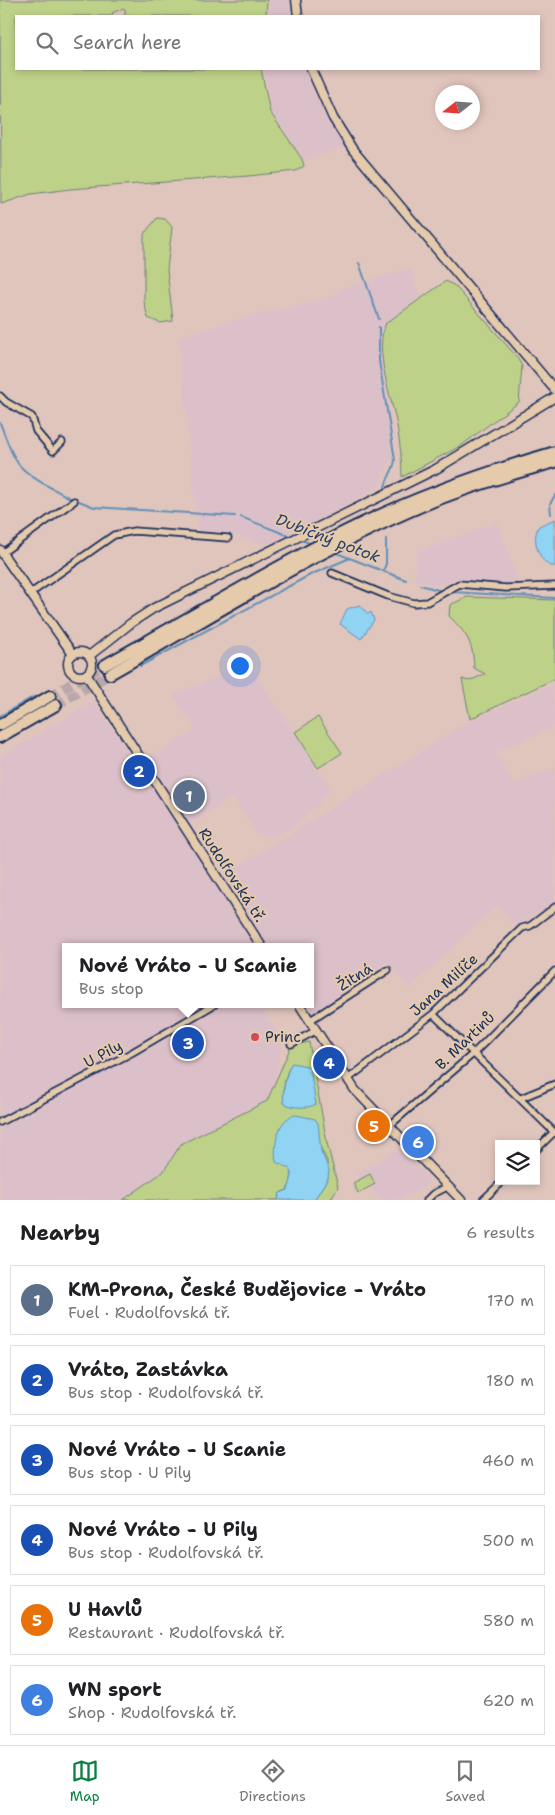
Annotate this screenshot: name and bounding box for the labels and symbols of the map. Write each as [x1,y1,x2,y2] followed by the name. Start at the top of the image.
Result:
[435,85,480,130] north arrow
[273,508,383,568] water label: Dubičný potok
[227,653,253,679] your location
[123,752,155,790] pin: 2
[173,777,205,815] pin: 1
[194,824,270,926] street label: Rudolfovská tř.
[406,949,482,1021] street label: Jana Milíče
[333,957,377,996] street label: Žitná
[431,1008,499,1074] street label: B. Martinů
[172,1024,204,1062] pin: 3
[265,1027,301,1047] place label: Princ
[249,1031,261,1043] marker: Princ
[80,1036,126,1072] street label: U Pily
[313,1044,345,1082] pin: 4
[358,1107,390,1145] pin: 5
[402,1123,434,1161] pin: 6

